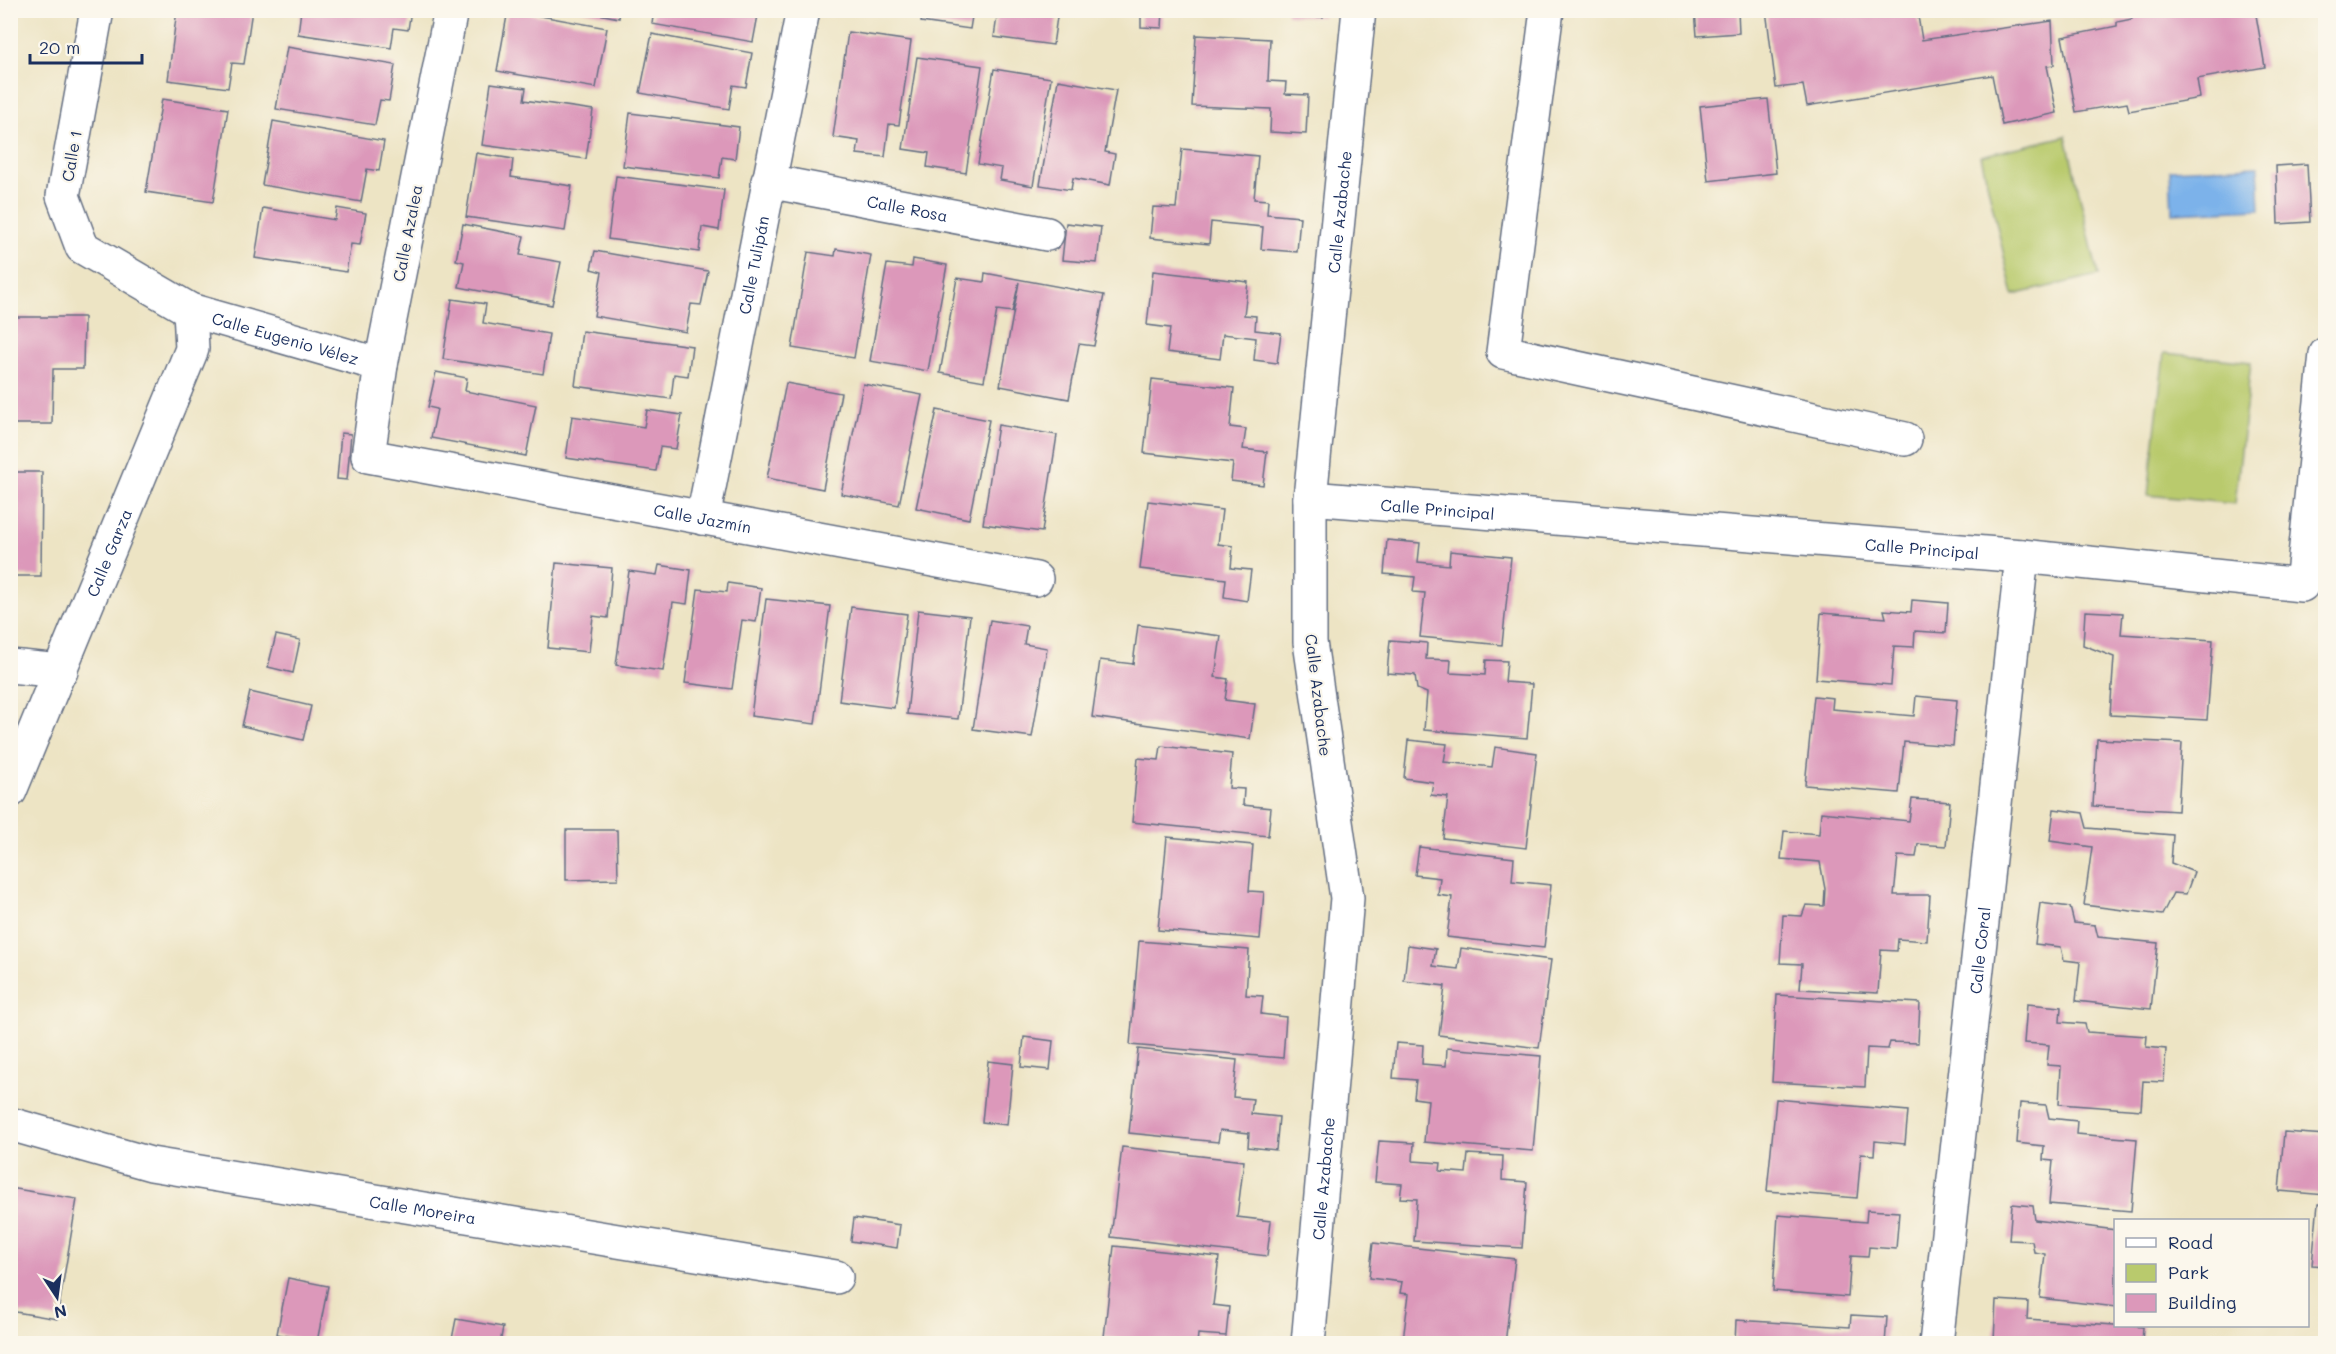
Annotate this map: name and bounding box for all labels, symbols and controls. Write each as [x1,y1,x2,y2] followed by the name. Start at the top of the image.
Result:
[30,27,142,65] scale bar
[39,35,80,59] text: 20 m
[56,129,86,183] street label: Calle 1
[1322,150,1355,274] street label: Calle Azabache
[387,183,427,283] street label: Calle Azalea
[865,190,950,225] street label: Calle Rosa
[733,214,773,316] street label: Calle Tulipán
[210,306,362,369] street label: Calle Eugenio Vélez
[1380,493,1495,523] street label: Calle Principal
[652,498,753,537] street label: Calle Jazmín
[81,505,136,600] street label: Calle Garza
[1864,533,1980,563] street label: Calle Principal
[1301,633,1337,757] street label: Calle Azabache
[1964,906,1994,995] street label: Calle Coral
[1307,1116,1338,1241] street label: Calle Azabache
[368,1190,478,1228] street label: Calle Moreira
[2114,1219,2309,1327] legend
[2168,1230,2213,1254] text: Road
[2168,1260,2209,1284] text: Park
[27,1267,87,1327] north arrow
[2168,1290,2236,1314] text: Building
[52,1301,69,1324] text: N

